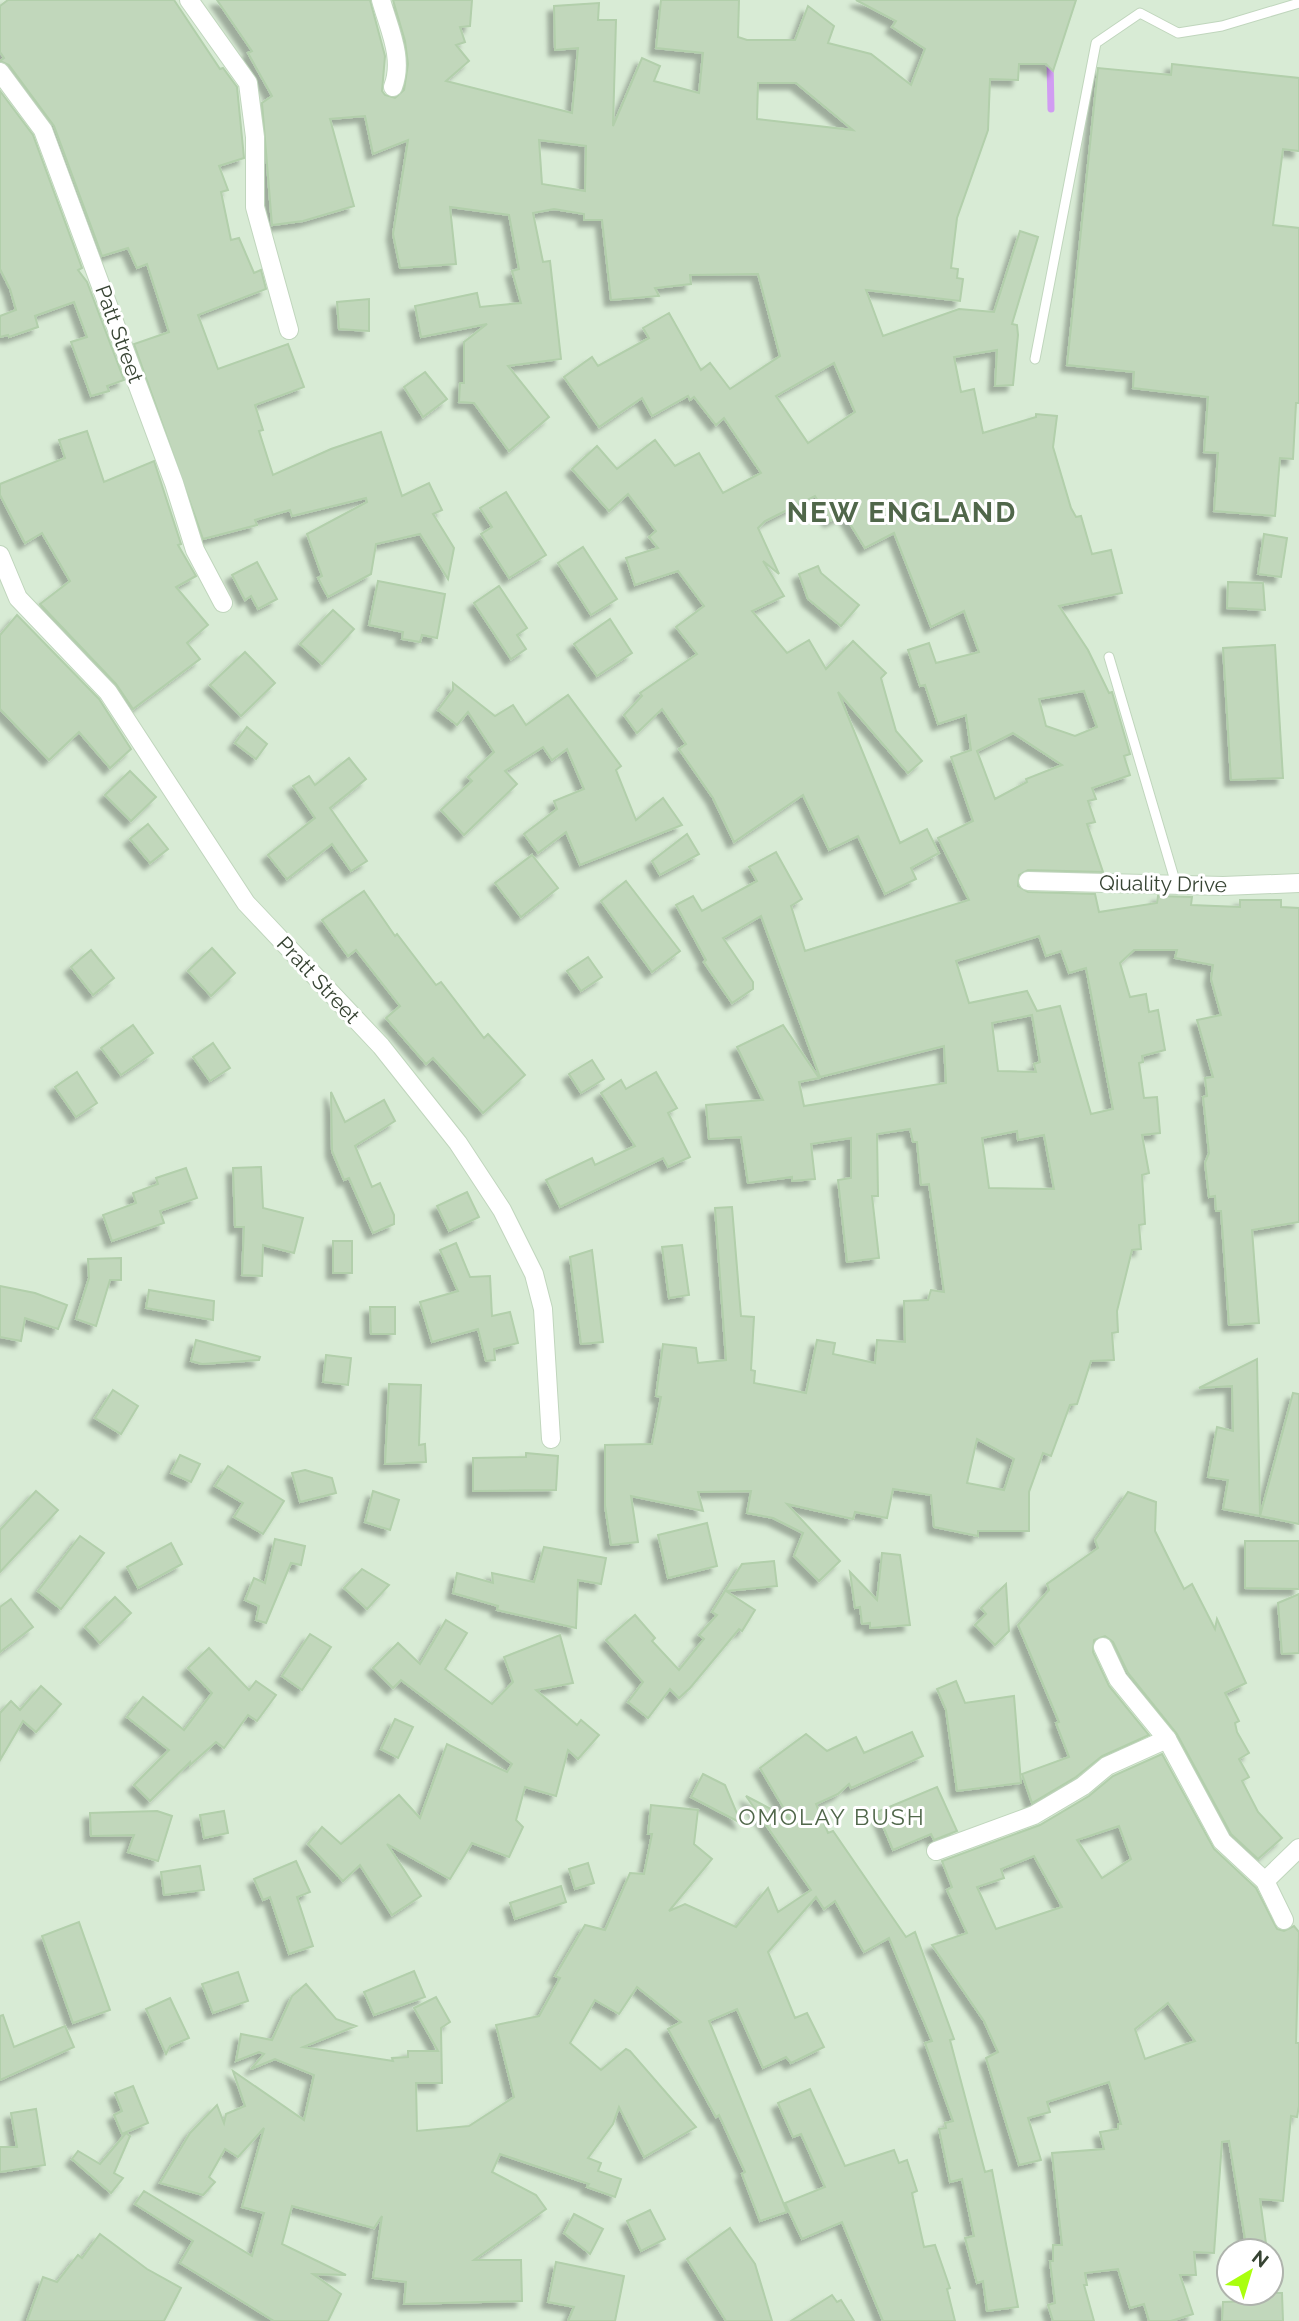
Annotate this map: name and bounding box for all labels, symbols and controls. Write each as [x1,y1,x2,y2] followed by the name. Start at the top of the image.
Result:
[90,282,149,386] street label: Patt Street
[787,496,1017,529] district label: NEW ENGLAND
[1099,870,1227,897] street label: Qiuality Drive
[272,931,365,1028] street label: Pratt Street
[738,1803,926,1830] district label: OMOLAY BUSH
[1215,2237,1285,2307] north arrow
[1248,2245,1273,2272] text: N

